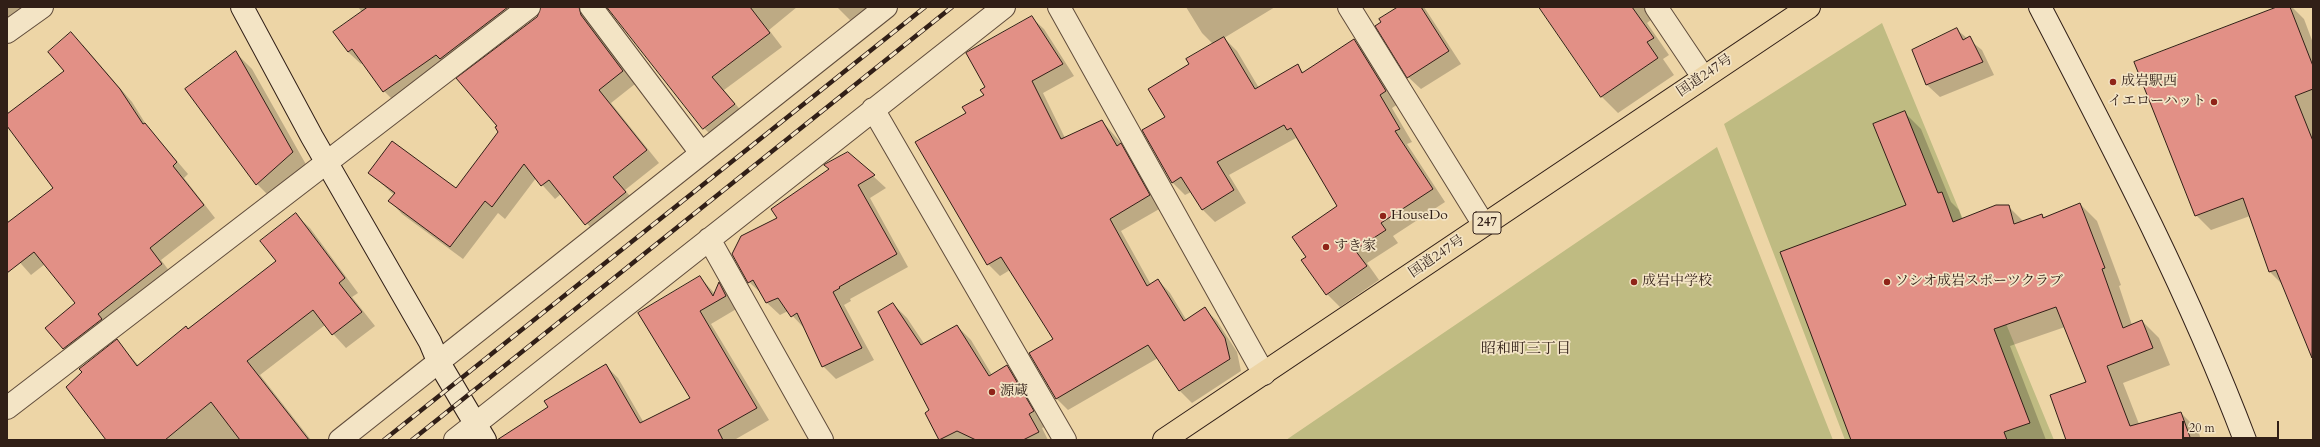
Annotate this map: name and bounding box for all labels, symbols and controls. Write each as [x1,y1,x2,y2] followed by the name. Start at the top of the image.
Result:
[1674,51,1736,101] street label: 国道247号
[2121,74,2177,90] place label: 成岩駅西
[2108,77,2118,87] marker: 成岩駅西
[2108,94,2206,110] place label: イエローハット
[2209,97,2219,107] marker: イエローハット
[1391,208,1448,224] place label: HouseDo
[1378,211,1388,221] marker: HouseDo
[1473,212,1501,234] road number: 247
[1406,232,1468,282] street label: 国道247号
[1334,239,1376,255] place label: すき家
[1321,242,1331,252] marker: すき家
[1642,274,1712,290] place label: 成岩中学校
[1895,274,2063,290] place label: ソシオ成岩スポーツクラブ
[1629,277,1639,287] marker: 成岩中学校
[1882,277,1892,287] marker: ソシオ成岩スポーツクラブ
[1481,341,1571,359] district label: 昭和町三丁目
[1000,384,1028,400] place label: 源蔵
[987,387,997,397] marker: 源蔵
[2184,413,2281,439] scale bar
[2189,420,2215,436] text: 20 m

